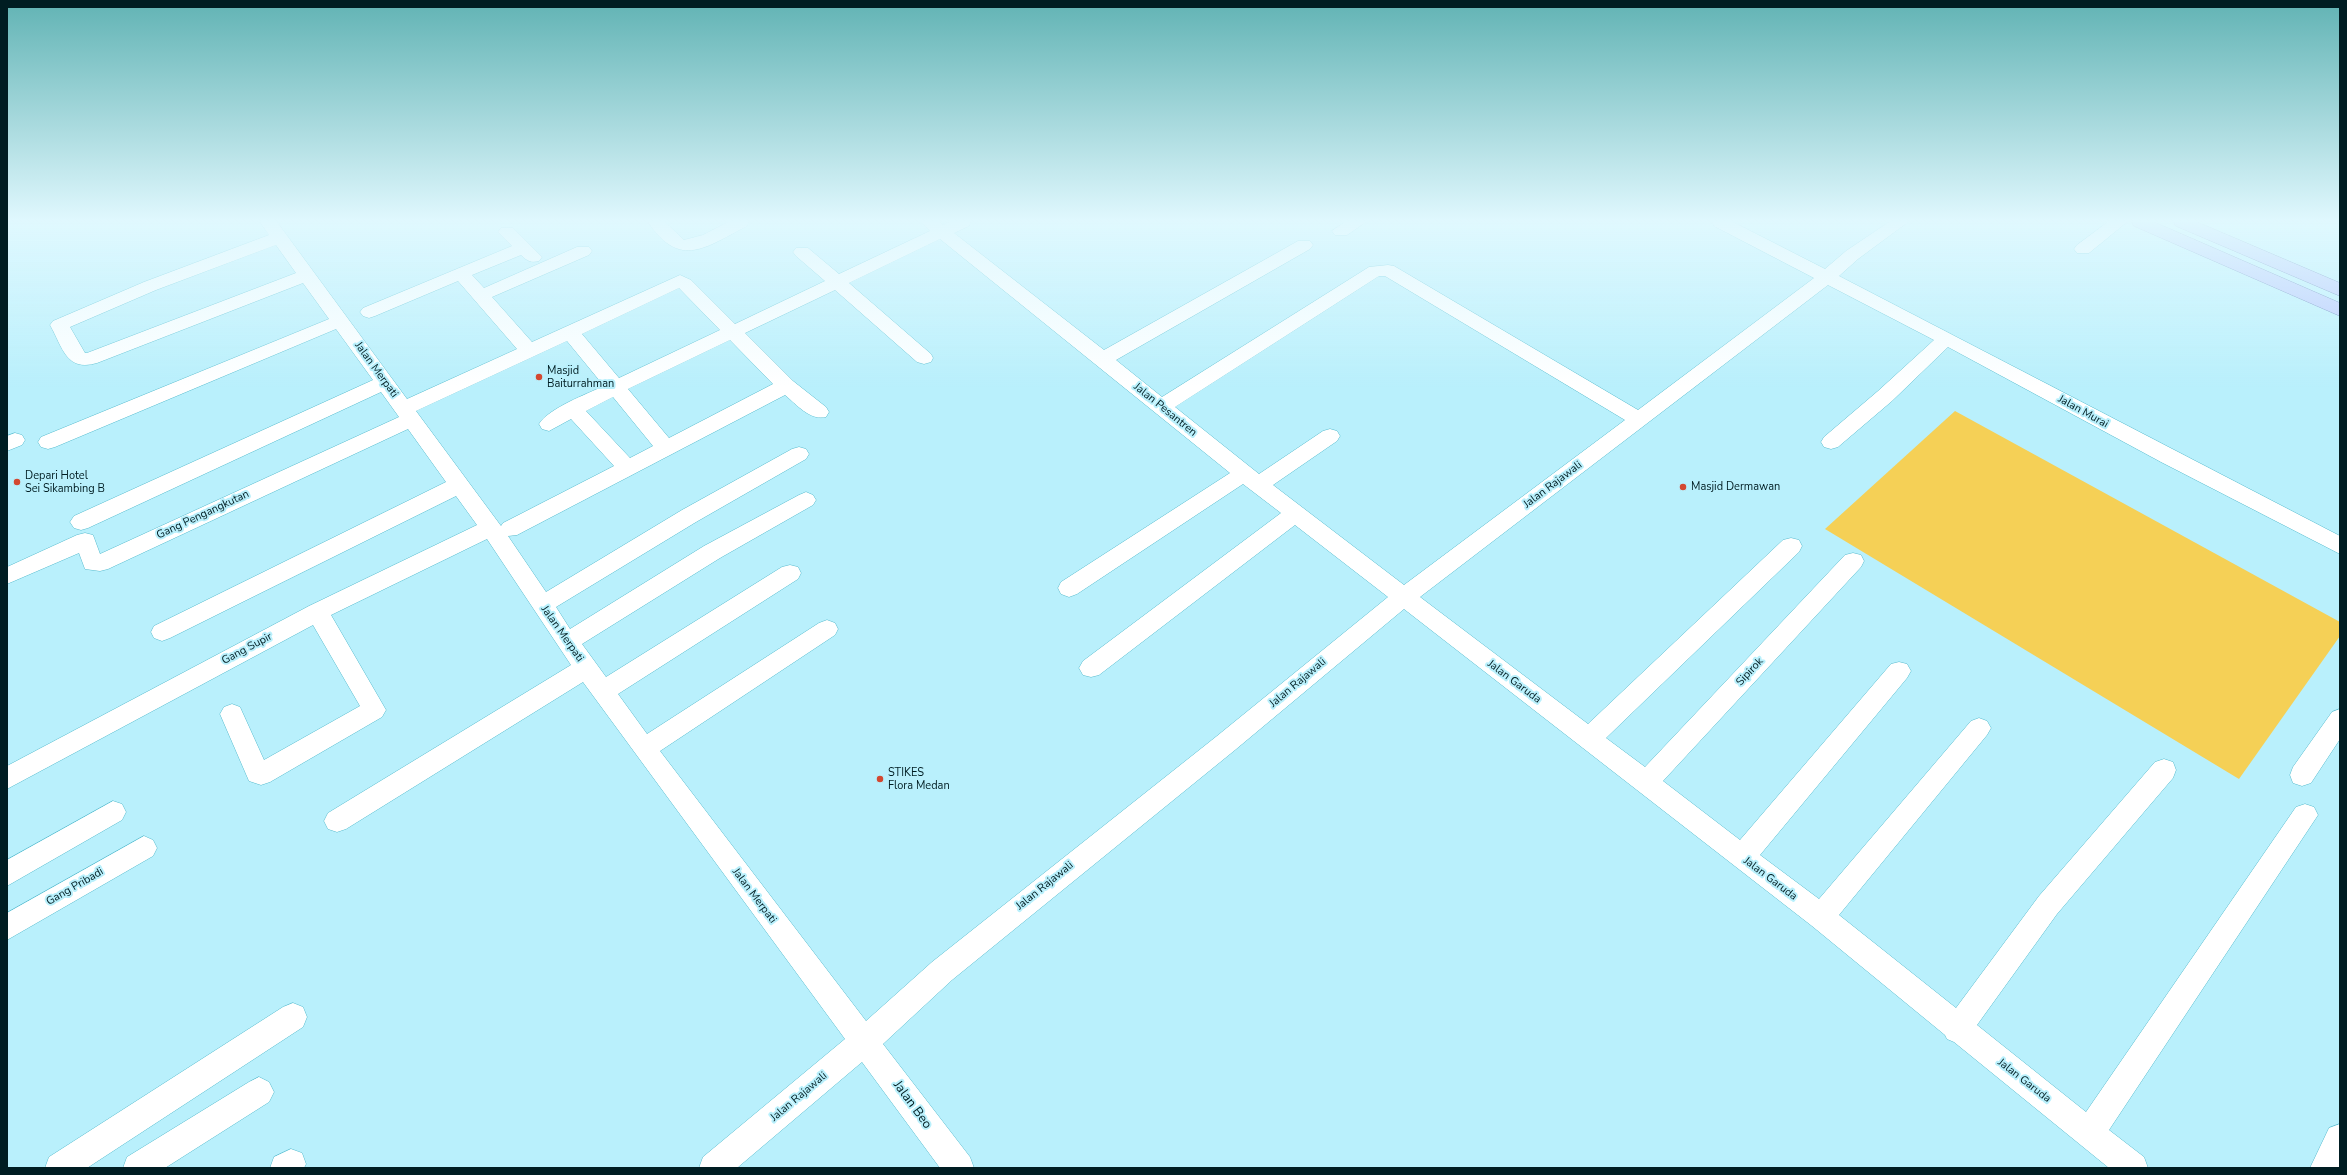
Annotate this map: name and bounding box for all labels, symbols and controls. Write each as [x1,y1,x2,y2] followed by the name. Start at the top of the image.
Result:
[351,340,401,400] street label: Jalan Merpati
[547,364,614,390] place label: Masjid Baiturrahman
[534,372,544,382] marker: Masjid Baiturrahman
[1131,381,1199,439] street label: Jalan Pesantren
[2056,393,2110,431] street label: Jalan Murai
[1521,459,1585,511] street label: Jalan Rajawali
[25,469,105,495] place label: Depari Hotel Sei Sikambing B
[12,477,22,487] marker: Depari Hotel Sei Sikambing B
[1691,480,1780,494] place label: Masjid Dermawan
[1678,482,1688,492] marker: Masjid Dermawan
[155,488,251,542] street label: Gang Pengangkutan
[538,603,586,665] street label: Jalan Merpati
[220,630,274,668] street label: Gang Supir
[1267,655,1329,711] street label: Jalan Rajawali
[1734,655,1766,689] street label: Sipirok
[1485,658,1543,706] street label: Jalan Garuda
[888,766,950,792] place label: STIKES Flora Medan
[875,774,885,784] marker: STIKES Flora Medan
[1741,855,1799,903] street label: Jalan Garuda
[1014,859,1076,913] street label: Jalan Rajawali
[44,865,106,909] street label: Gang Pribadi
[729,866,779,926] street label: Jalan Merpati
[1995,1056,2053,1106] street label: Jalan Garuda
[768,1069,830,1125] street label: Jalan Rajawali
[889,1078,935,1132] street label: Jalan Beo

